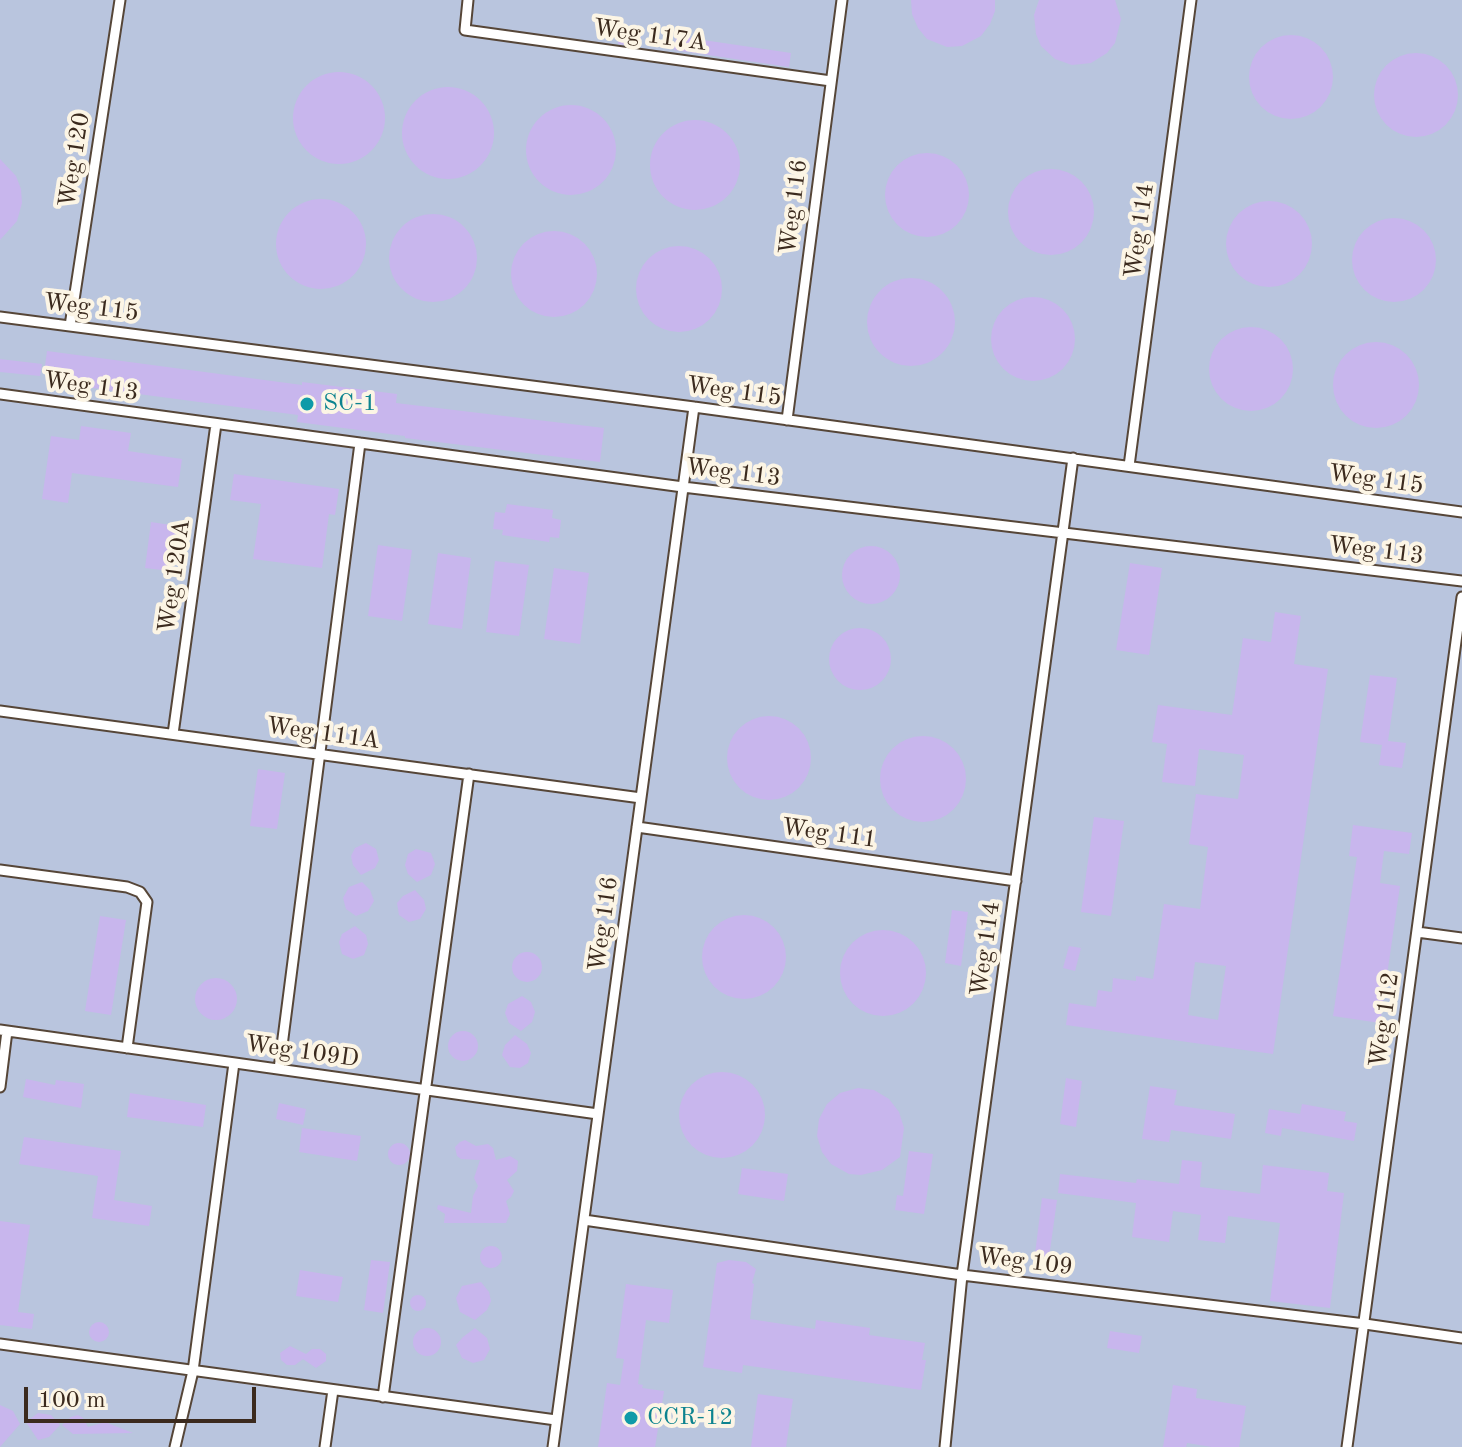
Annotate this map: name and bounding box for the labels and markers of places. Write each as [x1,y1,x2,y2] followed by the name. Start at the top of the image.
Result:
[323,390,377,418] place label: SC-1
[298,395,316,413] marker: SC-1
[647,1404,733,1432] place label: CCR-12
[622,1409,640,1427] marker: CCR-12

